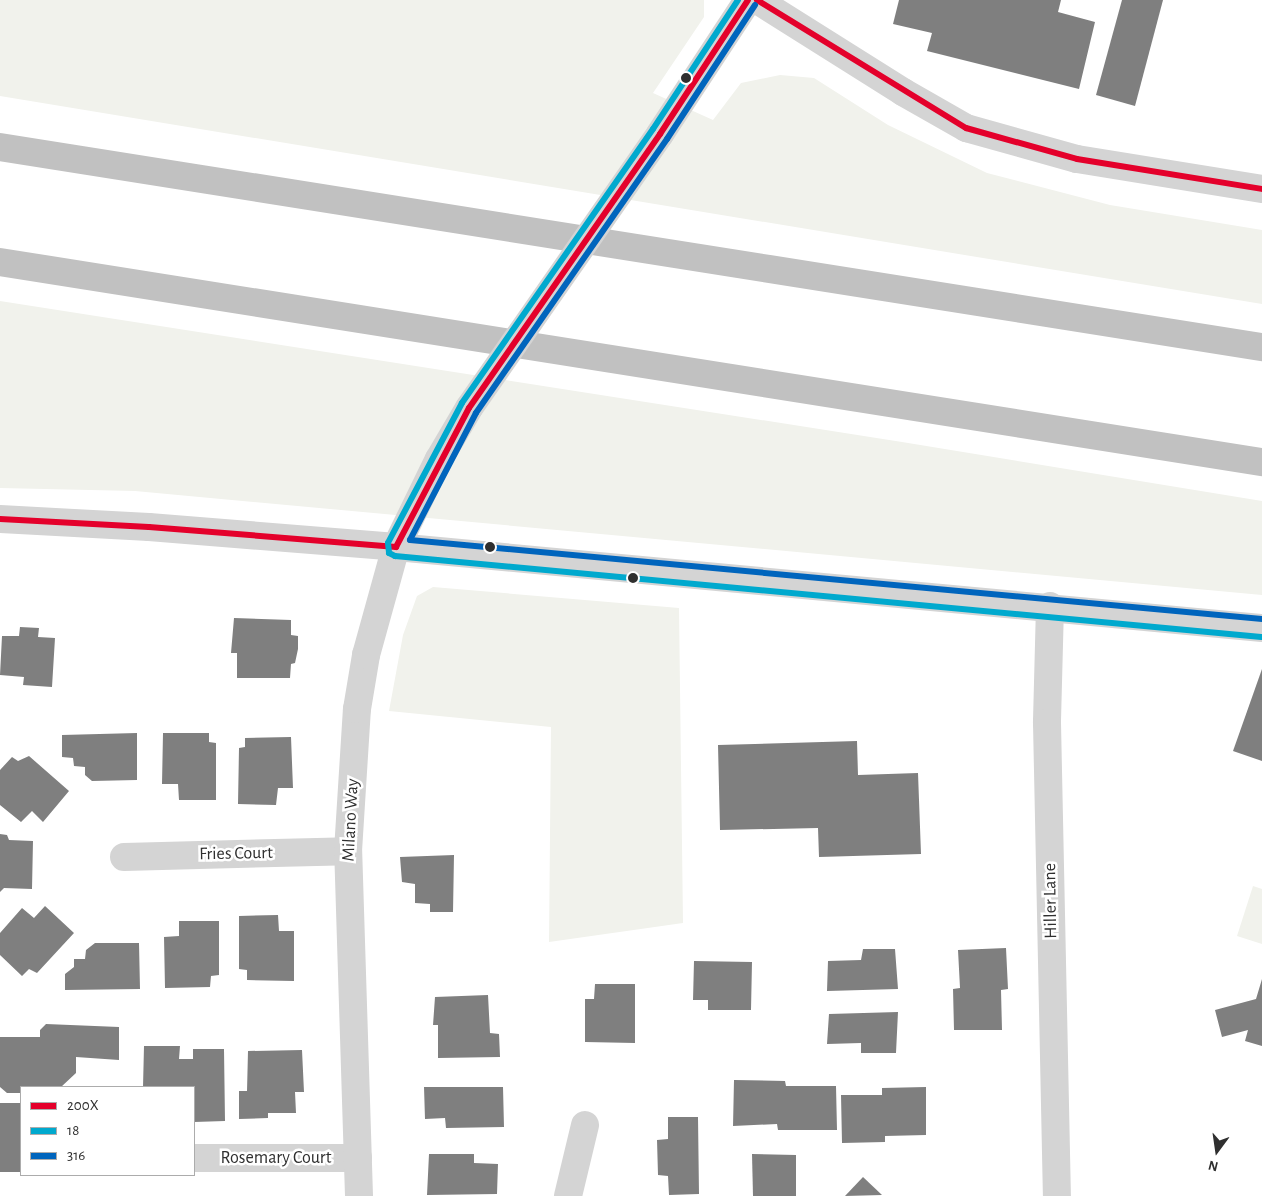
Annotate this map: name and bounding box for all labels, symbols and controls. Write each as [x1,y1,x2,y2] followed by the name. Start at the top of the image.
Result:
[681,73,691,83] unlabelled marker
[485,542,495,552] unlabelled marker
[628,573,638,583] unlabelled marker
[338,778,364,862] street label: Milano Way
[199,843,273,865] street label: Fries Court
[1040,863,1062,939] street label: Hiller Lane
[20,1086,195,1176] legend
[67,1098,99,1113] text: 200X
[67,1123,79,1138] text: 18
[1192,1126,1242,1176] north arrow
[221,1147,331,1169] street label: Rosemary Court
[67,1148,85,1163] text: 316
[1207,1158,1220,1174] text: N

